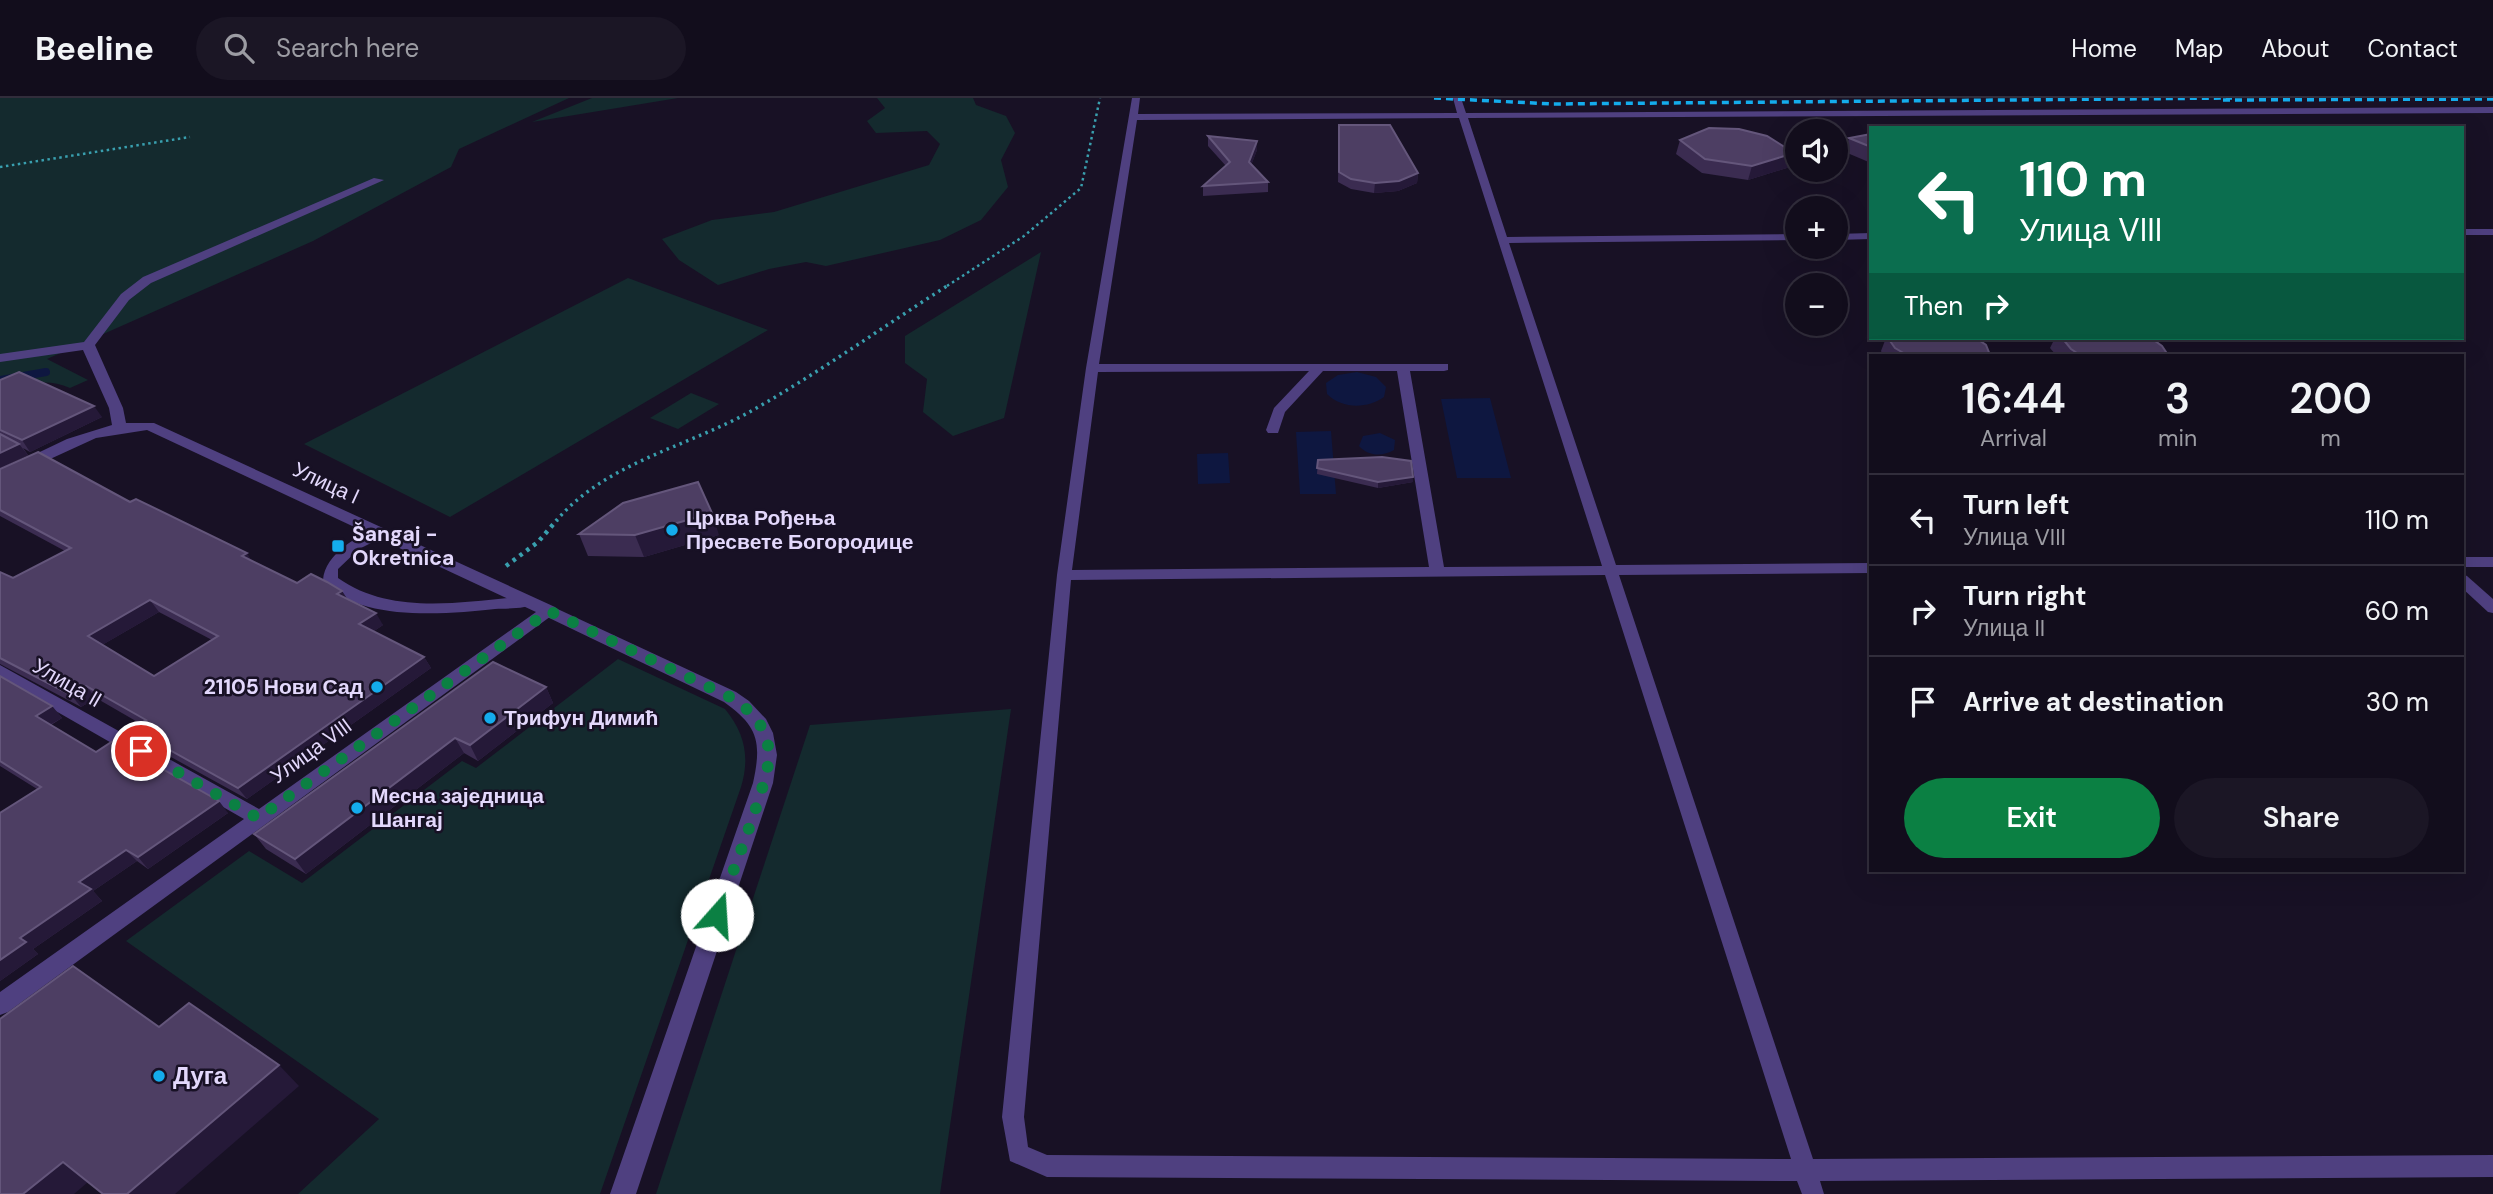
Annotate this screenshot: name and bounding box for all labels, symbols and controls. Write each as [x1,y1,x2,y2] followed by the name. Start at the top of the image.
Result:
[196,17,686,80] search box
[35,27,154,70] text: Beeline
[220,29,258,67] icon: search
[276,31,419,65] text: Search here
[2071,33,2137,64] text: Home
[2175,33,2223,64] text: Map
[2261,33,2330,64] text: About
[2368,33,2458,64] text: Contact
[1785,119,1848,336] map controls
[1785,119,1848,182] button: sound
[2019,147,2147,211] text: 110 m
[1904,154,1995,245] icon: left
[1785,196,1848,259] button: +
[2019,209,2162,251] text: Улица VIII
[1785,273,1848,336] button: −
[1977,287,2015,325] icon: right
[1904,289,1963,323] text: Then
[1961,371,2066,426] text: 16:44
[2165,371,2190,426] text: 3
[2289,371,2372,426] text: 200
[1980,423,2047,453] text: Arrival
[2158,423,2197,453] text: min
[2320,423,2341,453] text: m
[288,455,364,511] street label: Улица I
[1963,488,2070,522] text: Turn left
[1904,501,1942,539] icon: left
[2365,503,2429,537] text: 110 m
[686,504,913,556] place label: Црква Рођења Пресвете Богородице
[352,520,454,572] place label: Šangaj - Okretnica
[664,522,680,538] marker: Црква Рођења Пресвете Богородице
[1963,522,2066,552] text: Улица VIII
[330,538,346,554] marker: Šangaj - Okretnica
[1963,579,2087,613] text: Turn right
[1904,592,1942,630] icon: right
[2365,594,2429,628] text: 60 m
[1963,613,2045,643] text: Улица II
[28,652,106,714] street label: Улица II
[204,673,363,701] place label: 21105 Нови Сад
[369,679,385,695] marker: 21105 Нови Сад
[1904,683,1942,721] icon: arrive
[1963,685,2224,719] text: Arrive at destination
[2366,685,2429,719] text: 30 m
[504,704,658,732] place label: Трифун Димић
[482,710,498,726] marker: Трифун Димић
[265,712,357,790] street label: Улица VIII
[111,721,171,781] pin
[122,732,160,770] icon: arrive
[1904,778,2160,858] button: Exit
[2174,778,2429,858] button: Share
[371,782,544,834] place label: Месна заједница Шангај
[349,800,365,816] marker: Месна заједница Шангај
[680,878,754,952] position arrow
[173,1060,228,1091] place label: Дуга
[151,1068,167,1084] marker: Дуга

